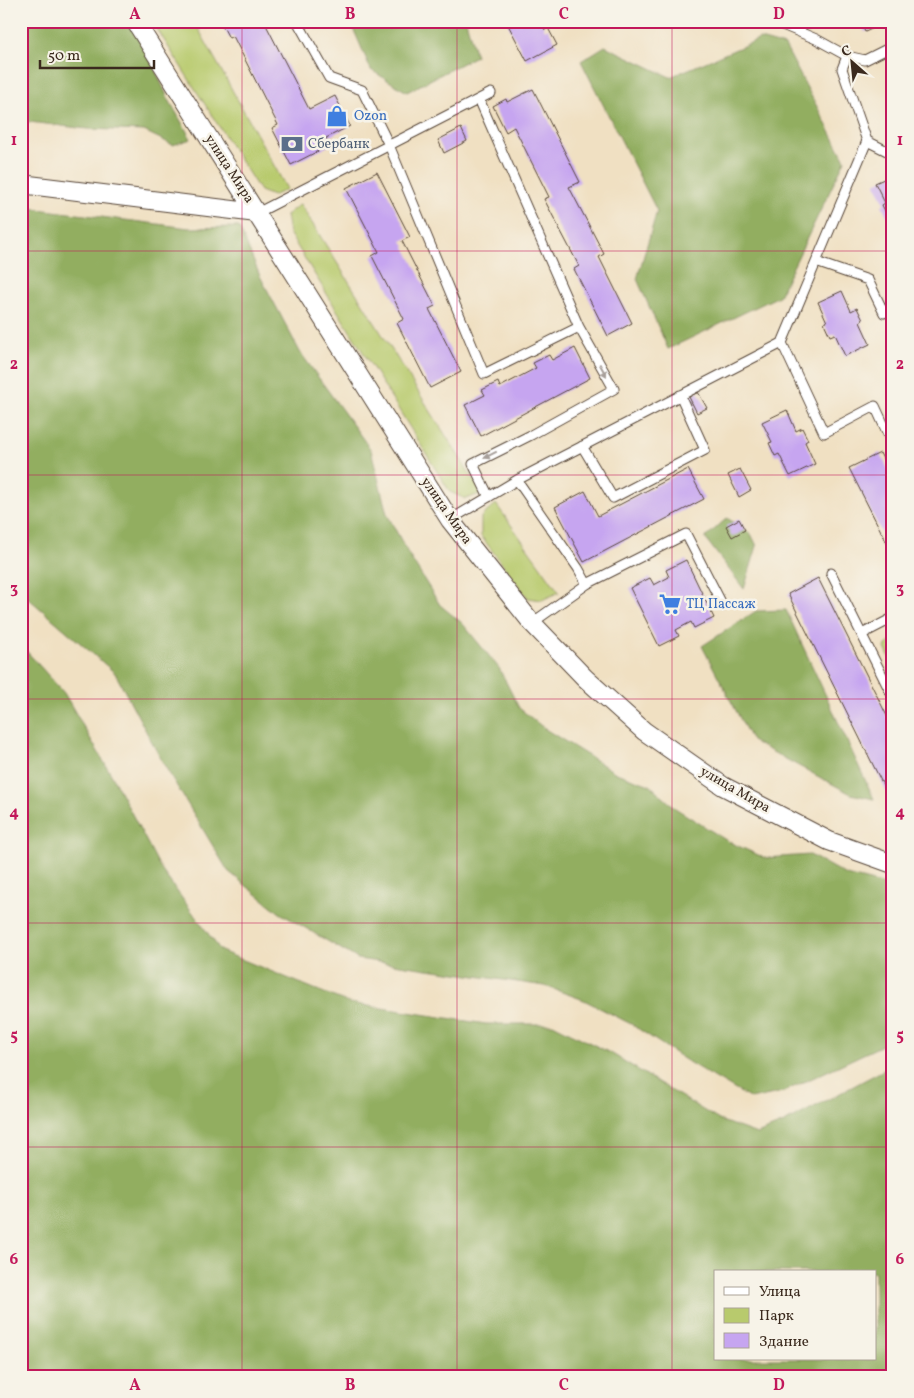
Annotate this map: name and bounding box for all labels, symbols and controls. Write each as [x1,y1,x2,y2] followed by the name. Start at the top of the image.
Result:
[129,4,141,26] text: A
[345,4,356,26] text: B
[559,4,569,26] text: C
[773,4,785,26] text: D
[40,38,154,70] scale bar
[826,38,876,88] north arrow
[838,41,855,62] text: С
[48,46,80,67] text: 50 m
[324,103,350,129] shop icon: Ozon
[354,107,387,126] place label: Ozon
[11,130,17,152] text: 1
[897,130,903,152] text: 1
[200,131,258,207] street label: улица Мира
[279,131,305,157] bank icon: Сбербанк
[308,135,370,154] place label: Сбербанк
[10,354,18,376] text: 2
[896,354,904,376] text: 2
[598,363,607,377] one-way arrow
[483,451,497,459] one-way arrow
[416,473,476,549] street label: улица Мира
[10,578,18,600] text: 3
[896,578,904,600] text: 3
[657,591,683,617] supermarket icon: ТЦ Пассаж
[686,595,756,614] place label: ТЦ Пассаж
[696,762,774,818] street label: улица Мира
[9,802,19,824] text: 4
[895,802,905,824] text: 4
[10,1025,18,1047] text: 5
[896,1025,904,1047] text: 5
[10,1249,19,1271] text: 6
[896,1249,905,1271] text: 6
[714,1270,876,1360] legend
[759,1282,801,1303] text: Улица
[759,1306,794,1327] text: Парк
[759,1332,809,1353] text: Здание
[129,1375,141,1397] text: A
[345,1375,356,1397] text: B
[559,1375,569,1397] text: C
[773,1375,785,1397] text: D

